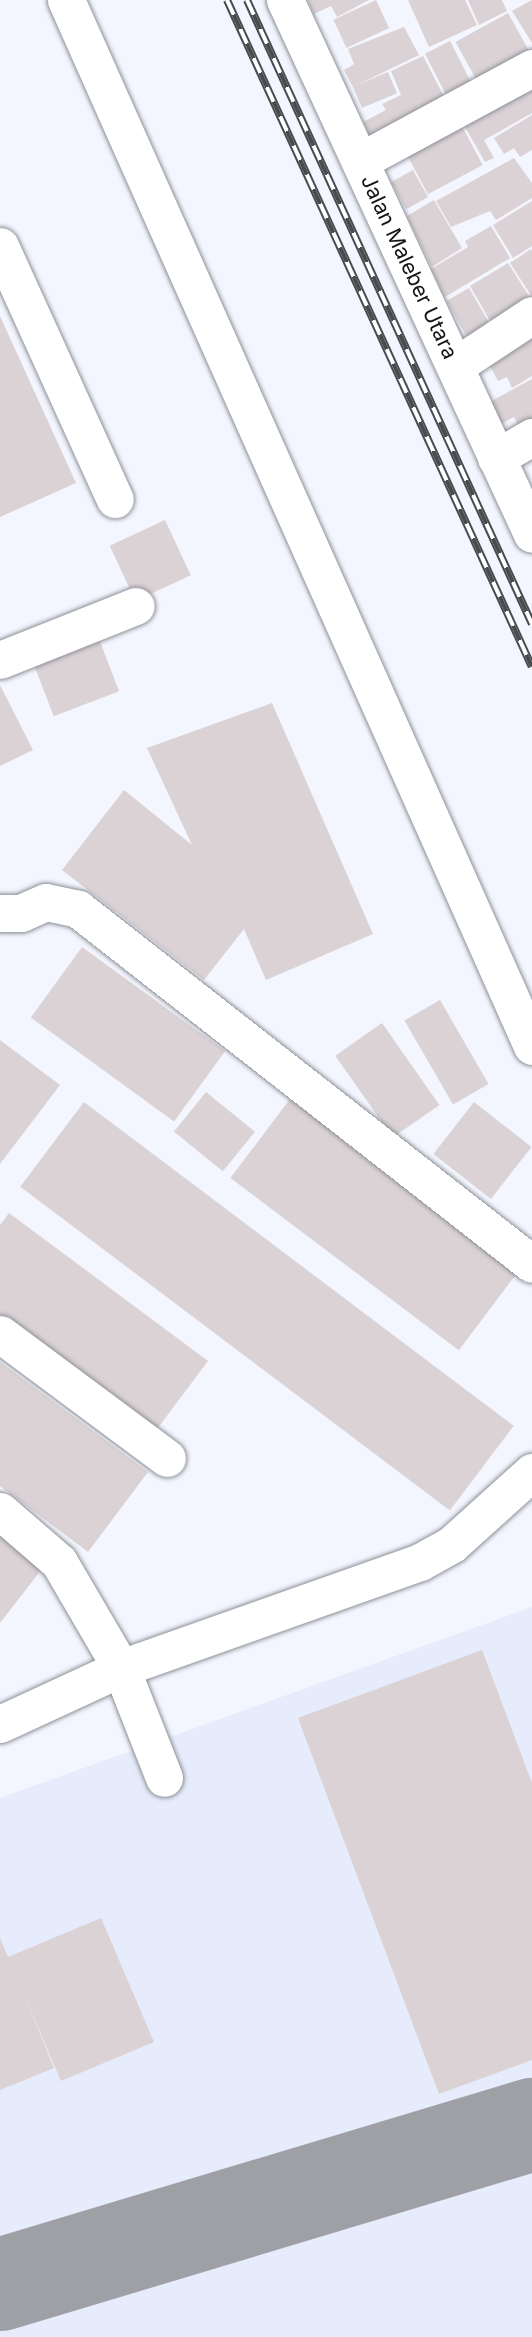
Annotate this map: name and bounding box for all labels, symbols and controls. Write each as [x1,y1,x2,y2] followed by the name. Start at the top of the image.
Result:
[355,171,463,363] street label: Jalan Maleber Utara

